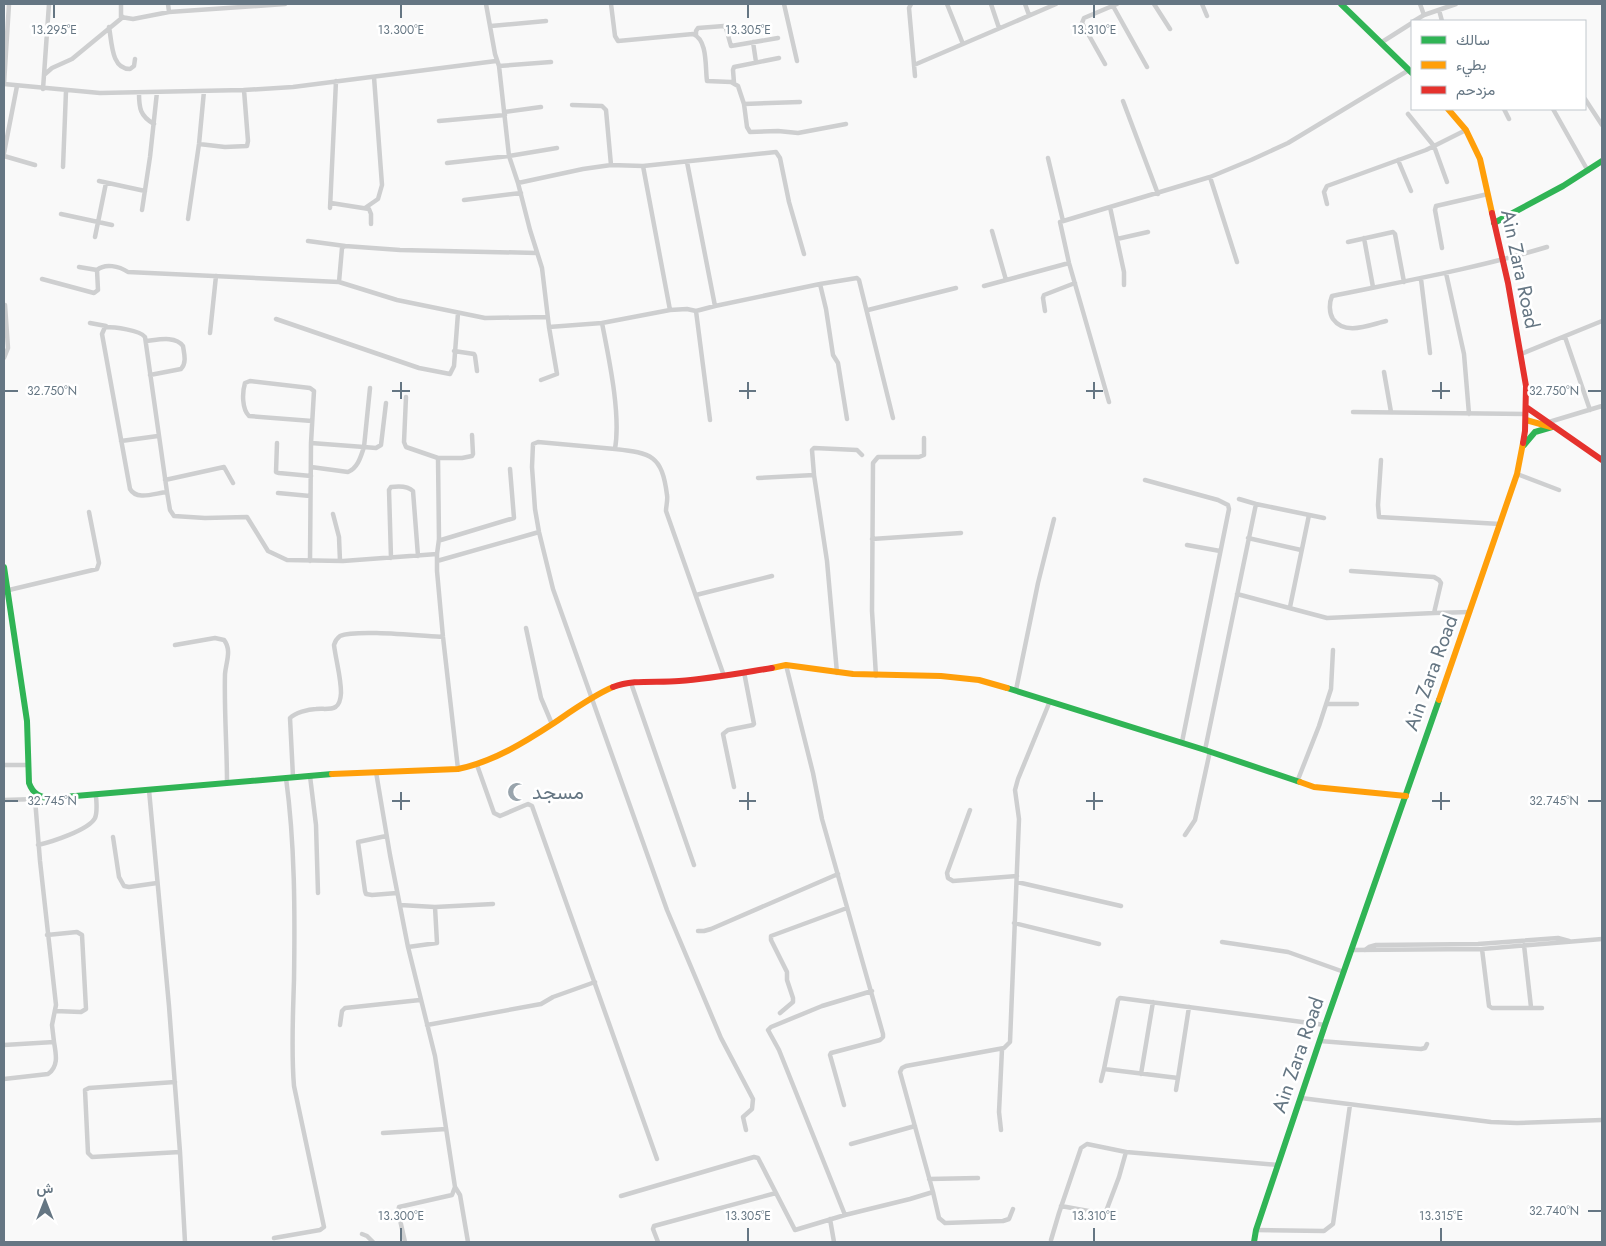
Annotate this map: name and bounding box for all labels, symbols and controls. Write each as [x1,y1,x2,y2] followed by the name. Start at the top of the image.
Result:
[1411,20,1586,110] legend
[31,21,77,39] text: 13.295°E
[378,21,424,39] text: 13.300°E
[725,21,771,39] text: 13.305°E
[1072,21,1116,39] text: 13.310°E
[1456,29,1490,51] text: سالك
[1456,54,1486,78] text: بطيء
[1456,79,1495,101] text: مزدحم
[1493,207,1547,331] street label: Ain Zara Road
[27,382,77,400] text: 32.750°N
[1529,382,1579,400] text: 32.750°N
[1397,611,1465,735] street label: Ain Zara Road
[532,778,584,807] place label: مسجد
[506,781,528,803] mosque icon: مسجد
[27,792,77,810] text: 32.745°N
[1529,792,1579,810] text: 32.745°N
[1265,993,1331,1117] street label: Ain Zara Road
[20,1176,70,1226] north arrow
[37,1178,54,1198] text: ش
[1529,1202,1579,1220] text: 32.740°N
[378,1207,424,1225] text: 13.300°E
[725,1207,771,1225] text: 13.305°E
[1072,1207,1116,1225] text: 13.310°E
[1419,1207,1463,1225] text: 13.315°E

